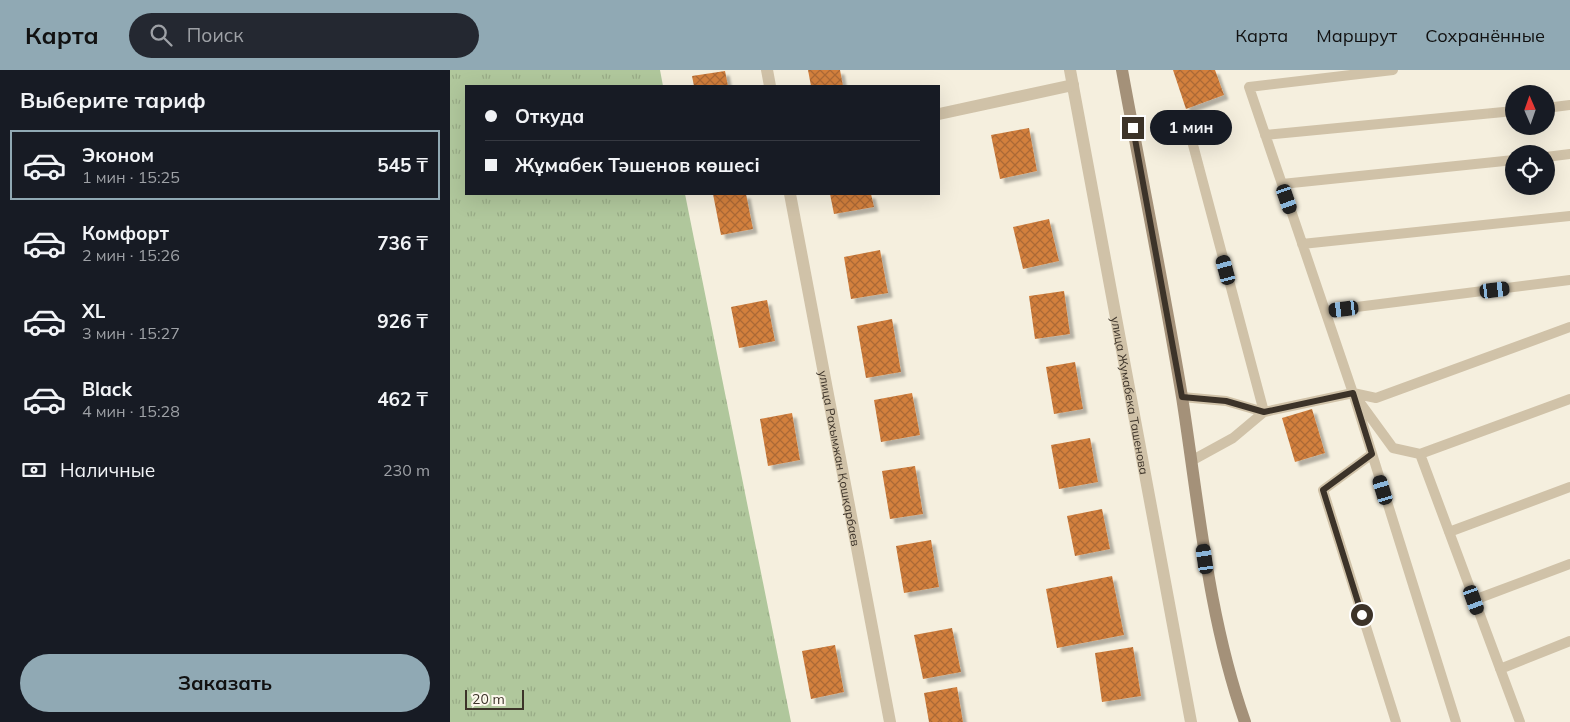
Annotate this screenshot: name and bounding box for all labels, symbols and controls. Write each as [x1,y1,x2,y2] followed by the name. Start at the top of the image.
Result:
[129,13,479,58] search box
[25,20,99,50] text: Карта
[147,21,175,49] icon: search
[187,23,244,47] text: Поиск
[1235,24,1288,47] text: Карта
[1316,24,1397,47] text: Маршрут
[1425,24,1545,47] text: Сохранённые
[1505,85,1555,135] north arrow
[1505,85,1555,195] map controls
[20,86,206,114] text: Выберите тариф
[515,104,584,128] text: Откуда
[1150,110,1233,146] callout: 1 мин
[1122,117,1144,139] route end
[1169,117,1213,137] text: 1 мин
[22,143,67,188] icon: car
[82,143,154,167] text: Эконом
[1505,145,1555,195] button: locate
[377,153,428,177] text: 545 ₸
[515,153,760,177] text: Жұмабек Тәшенов көшесі
[82,167,180,187] text: 1 мин · 15:25
[1275,182,1298,216] car
[22,221,67,266] icon: car
[82,221,169,245] text: Комфорт
[377,231,428,255] text: 736 ₸
[82,245,180,265] text: 2 мин · 15:26
[1214,254,1237,286] car
[1479,281,1510,299] car
[22,299,67,344] icon: car
[82,299,105,323] text: XL
[1328,300,1359,318] car
[377,309,428,333] text: 926 ₸
[1108,315,1152,476] street label: улица Жумабека Ташенова
[82,323,180,343] text: 3 мин · 15:27
[816,369,864,548] street label: улица Рахымжан Қошқарбаев
[22,377,67,422] icon: car
[82,377,132,401] text: Black
[377,387,428,411] text: 462 ₸
[82,401,180,421] text: 4 мин · 15:28
[20,456,48,484] icon: cash
[60,458,155,482] text: Наличные
[383,460,430,480] text: 230 m
[1371,473,1394,507] car
[1195,543,1214,575] car
[1461,583,1486,617] car
[1351,604,1373,626] route start
[20,654,430,712] button: Заказать
[465,687,524,710] scale bar
[472,690,505,708] text: 20 m

